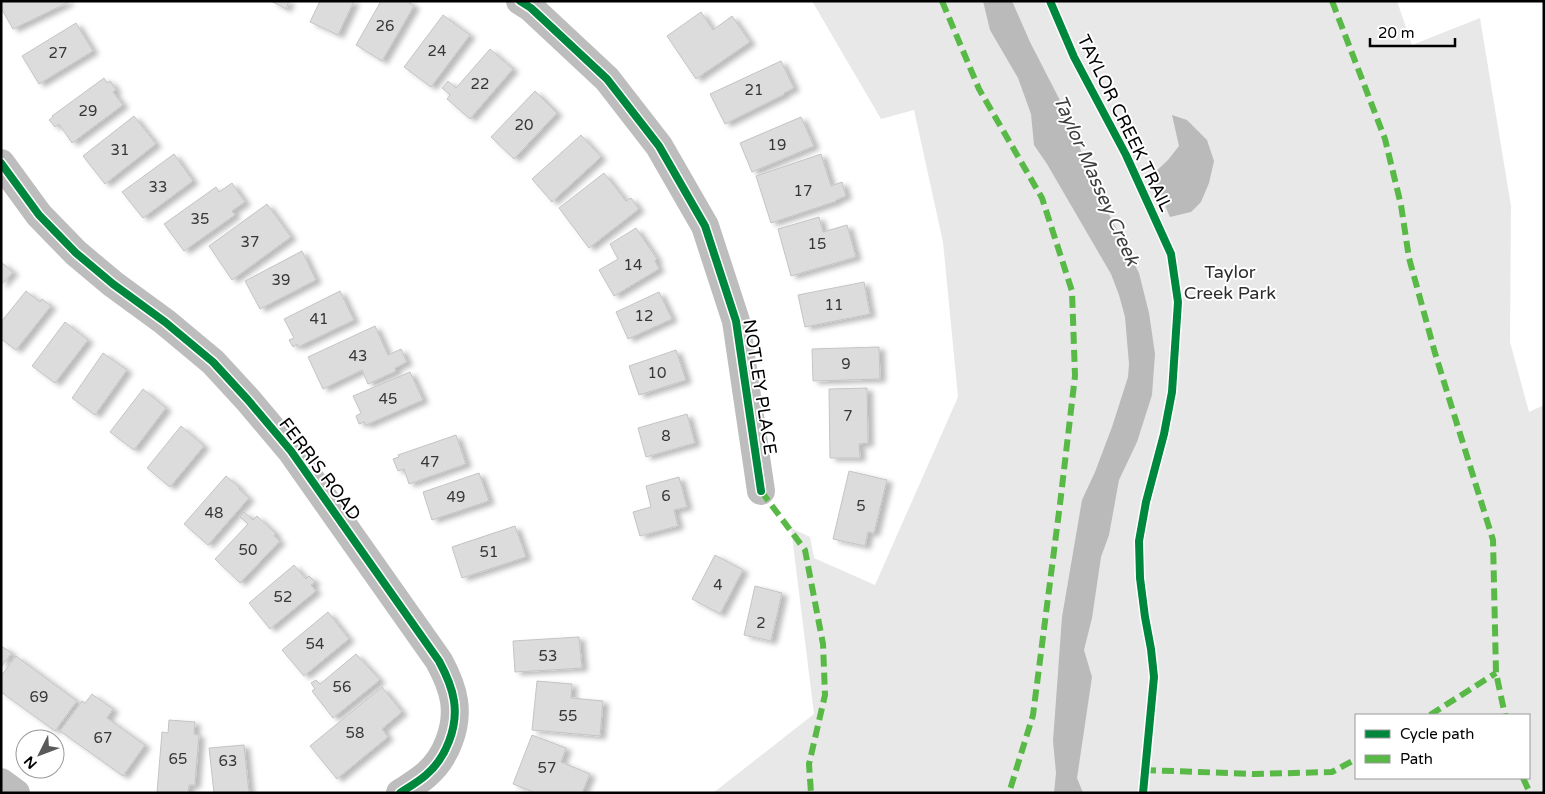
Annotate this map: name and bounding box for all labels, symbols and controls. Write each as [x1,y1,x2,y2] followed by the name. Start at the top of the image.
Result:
[1370,15,1455,47] scale bar
[376,17,394,35] house number: 26
[1378,24,1415,42] text: 20 m
[1073,31,1178,216] street label: TAYLOR CREEK TRAIL
[428,42,446,60] house number: 24
[49,44,67,62] house number: 27
[471,75,489,93] house number: 22
[745,81,763,99] house number: 21
[1049,92,1144,271] water label: Taylor Massey Creek
[79,102,97,120] house number: 29
[515,116,533,134] house number: 20
[768,136,786,154] house number: 19
[111,141,129,159] house number: 31
[149,178,167,196] house number: 33
[794,182,812,200] house number: 17
[191,210,209,228] house number: 35
[241,233,259,251] house number: 37
[808,235,826,253] house number: 15
[624,256,642,274] house number: 14
[1184,261,1276,304] park label: Taylor Creek Park
[272,271,290,289] house number: 39
[825,296,843,314] house number: 11
[635,307,653,325] house number: 12
[310,310,328,328] house number: 41
[738,318,782,456] street label: NOTLEY PLACE
[349,347,367,365] house number: 43
[841,355,851,373] house number: 9
[648,364,666,382] house number: 10
[379,390,397,408] house number: 45
[843,407,853,425] house number: 7
[274,413,366,525] street label: FERRIS ROAD
[661,427,671,445] house number: 8
[421,453,439,471] house number: 47
[661,487,671,505] house number: 6
[447,488,465,506] house number: 49
[856,497,866,515] house number: 5
[205,504,223,522] house number: 48
[239,541,257,559] house number: 50
[480,543,498,561] house number: 51
[713,576,723,594] house number: 4
[274,588,292,606] house number: 52
[756,614,766,632] house number: 2
[306,635,324,653] house number: 54
[539,647,557,665] house number: 53
[333,678,351,696] house number: 56
[30,688,48,706] house number: 69
[559,707,577,725] house number: 55
[1355,714,1530,779] legend
[346,724,364,742] house number: 58
[1400,725,1474,743] text: Cycle path
[15,729,65,779] north arrow
[94,729,112,747] house number: 67
[169,750,187,768] house number: 65
[1400,750,1433,768] text: Path
[21,752,41,772] text: N
[219,752,237,770] house number: 63
[538,759,556,777] house number: 57

